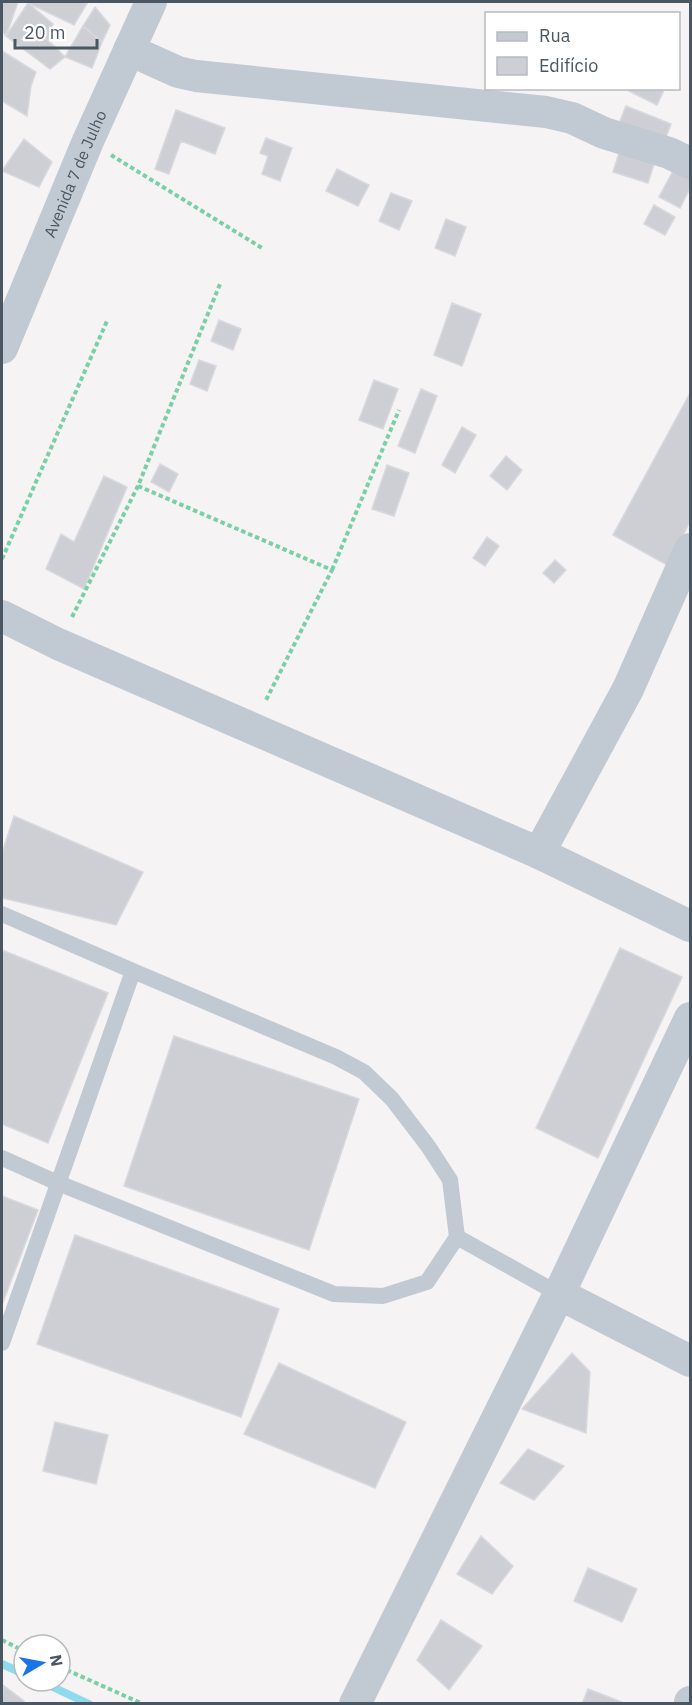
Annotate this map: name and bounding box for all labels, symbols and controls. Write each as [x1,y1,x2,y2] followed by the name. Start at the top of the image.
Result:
[15,12,98,50] scale bar
[485,12,680,90] legend
[24,21,66,44] text: 20 m
[539,24,571,47] text: Rua
[539,54,598,77] text: Edifício
[39,107,111,240] street label: Avenida 7 de Julho
[12,1633,72,1693] north arrow
[46,1653,68,1668] text: N

